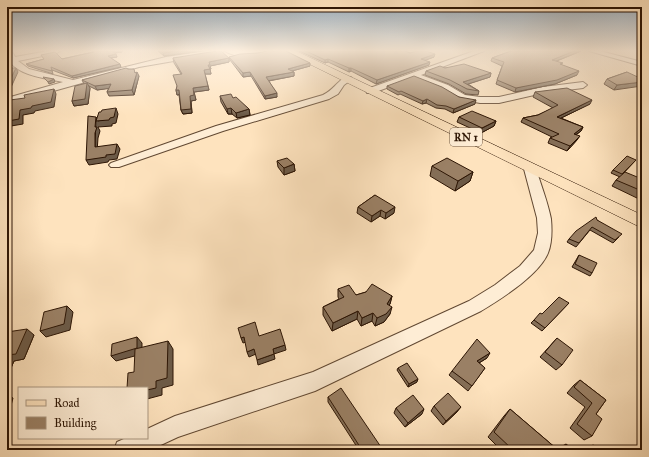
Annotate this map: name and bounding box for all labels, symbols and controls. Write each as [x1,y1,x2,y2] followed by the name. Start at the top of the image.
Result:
[450,128,482,146] road number: RN 1
[18,387,148,439] legend
[54,396,80,410] text: Road
[54,416,97,431] text: Building

